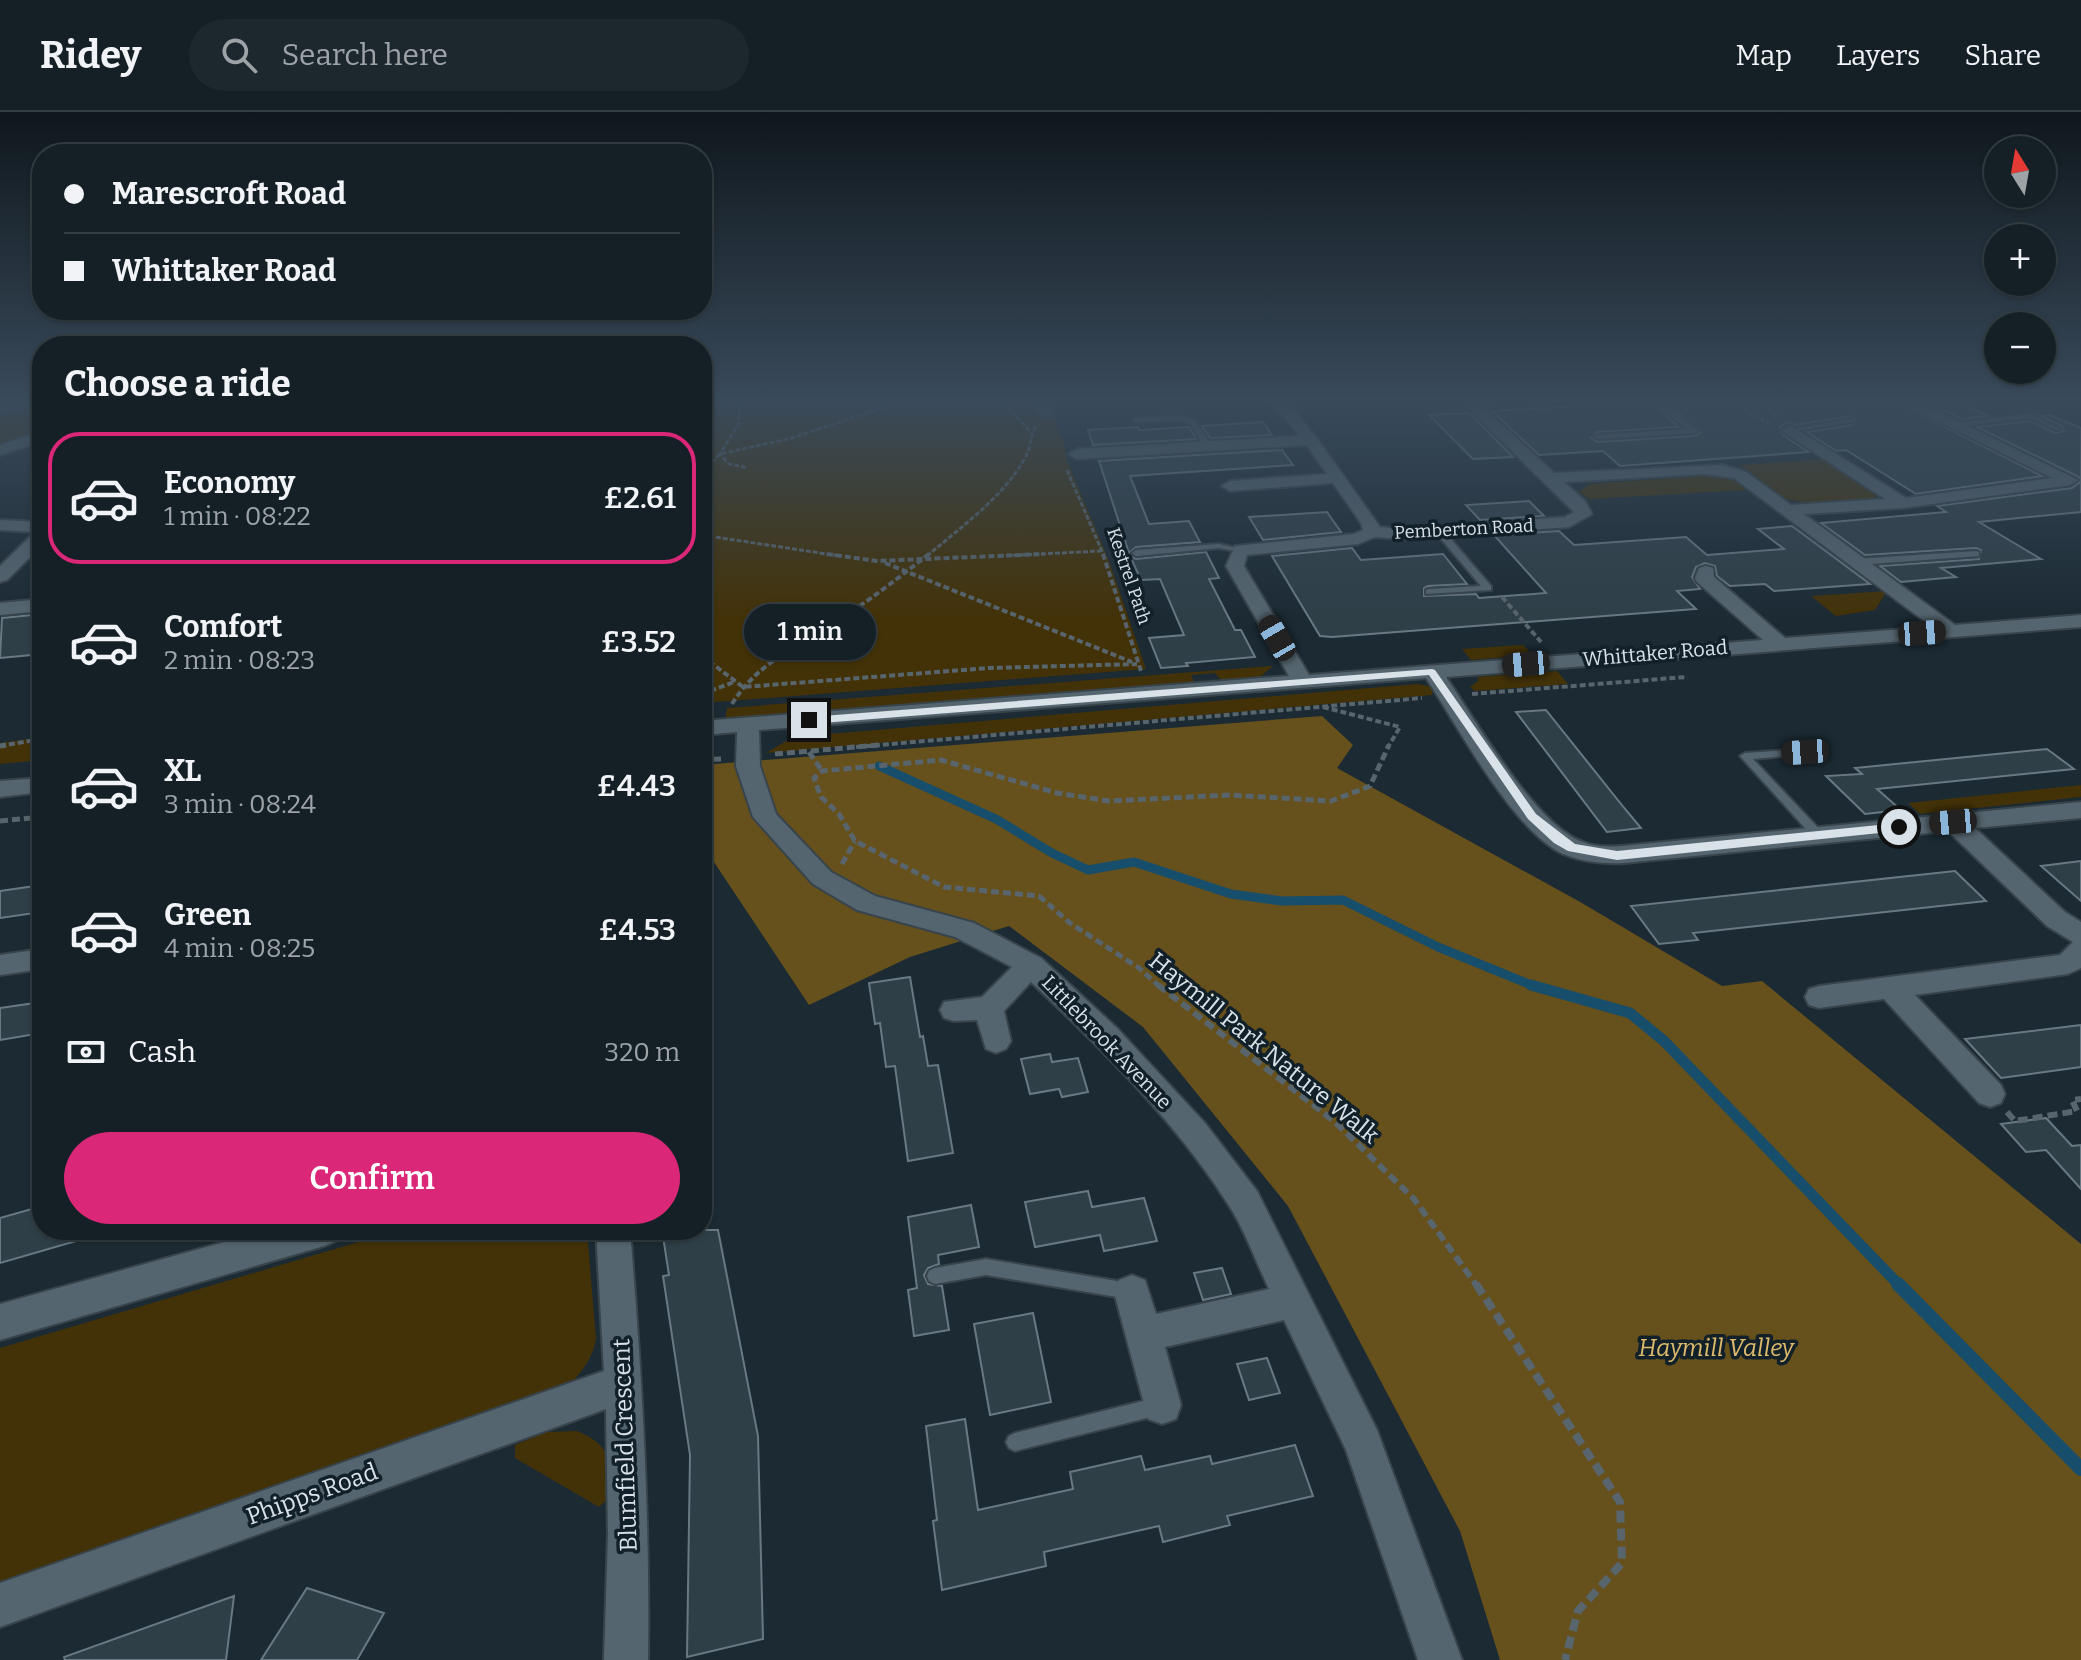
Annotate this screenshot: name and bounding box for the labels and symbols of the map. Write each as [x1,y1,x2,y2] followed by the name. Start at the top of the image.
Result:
[1984,136,2056,208] north arrow
[1394,514,1535,544] street label: Pemberton Road
[1102,525,1156,627] street label: Kestrel Path
[743,604,875,660] callout: 1 min
[1255,611,1299,665] car
[1897,619,1947,647] car
[1582,635,1729,671] street label: Whittaker Road
[1501,650,1551,678] car
[791,702,827,738] route end
[1780,738,1830,766] car
[1928,808,1978,836] car
[1881,809,1917,845] route start
[1144,947,1385,1149] street label: Haymill Park Nature Walk
[1037,970,1177,1114] street label: Littlebrook Avenue
[1638,1334,1796,1362] park label: Haymill Valley
[607,1338,643,1552] street label: Blumfield Crescent
[243,1457,381,1531] street label: Phipps Road

